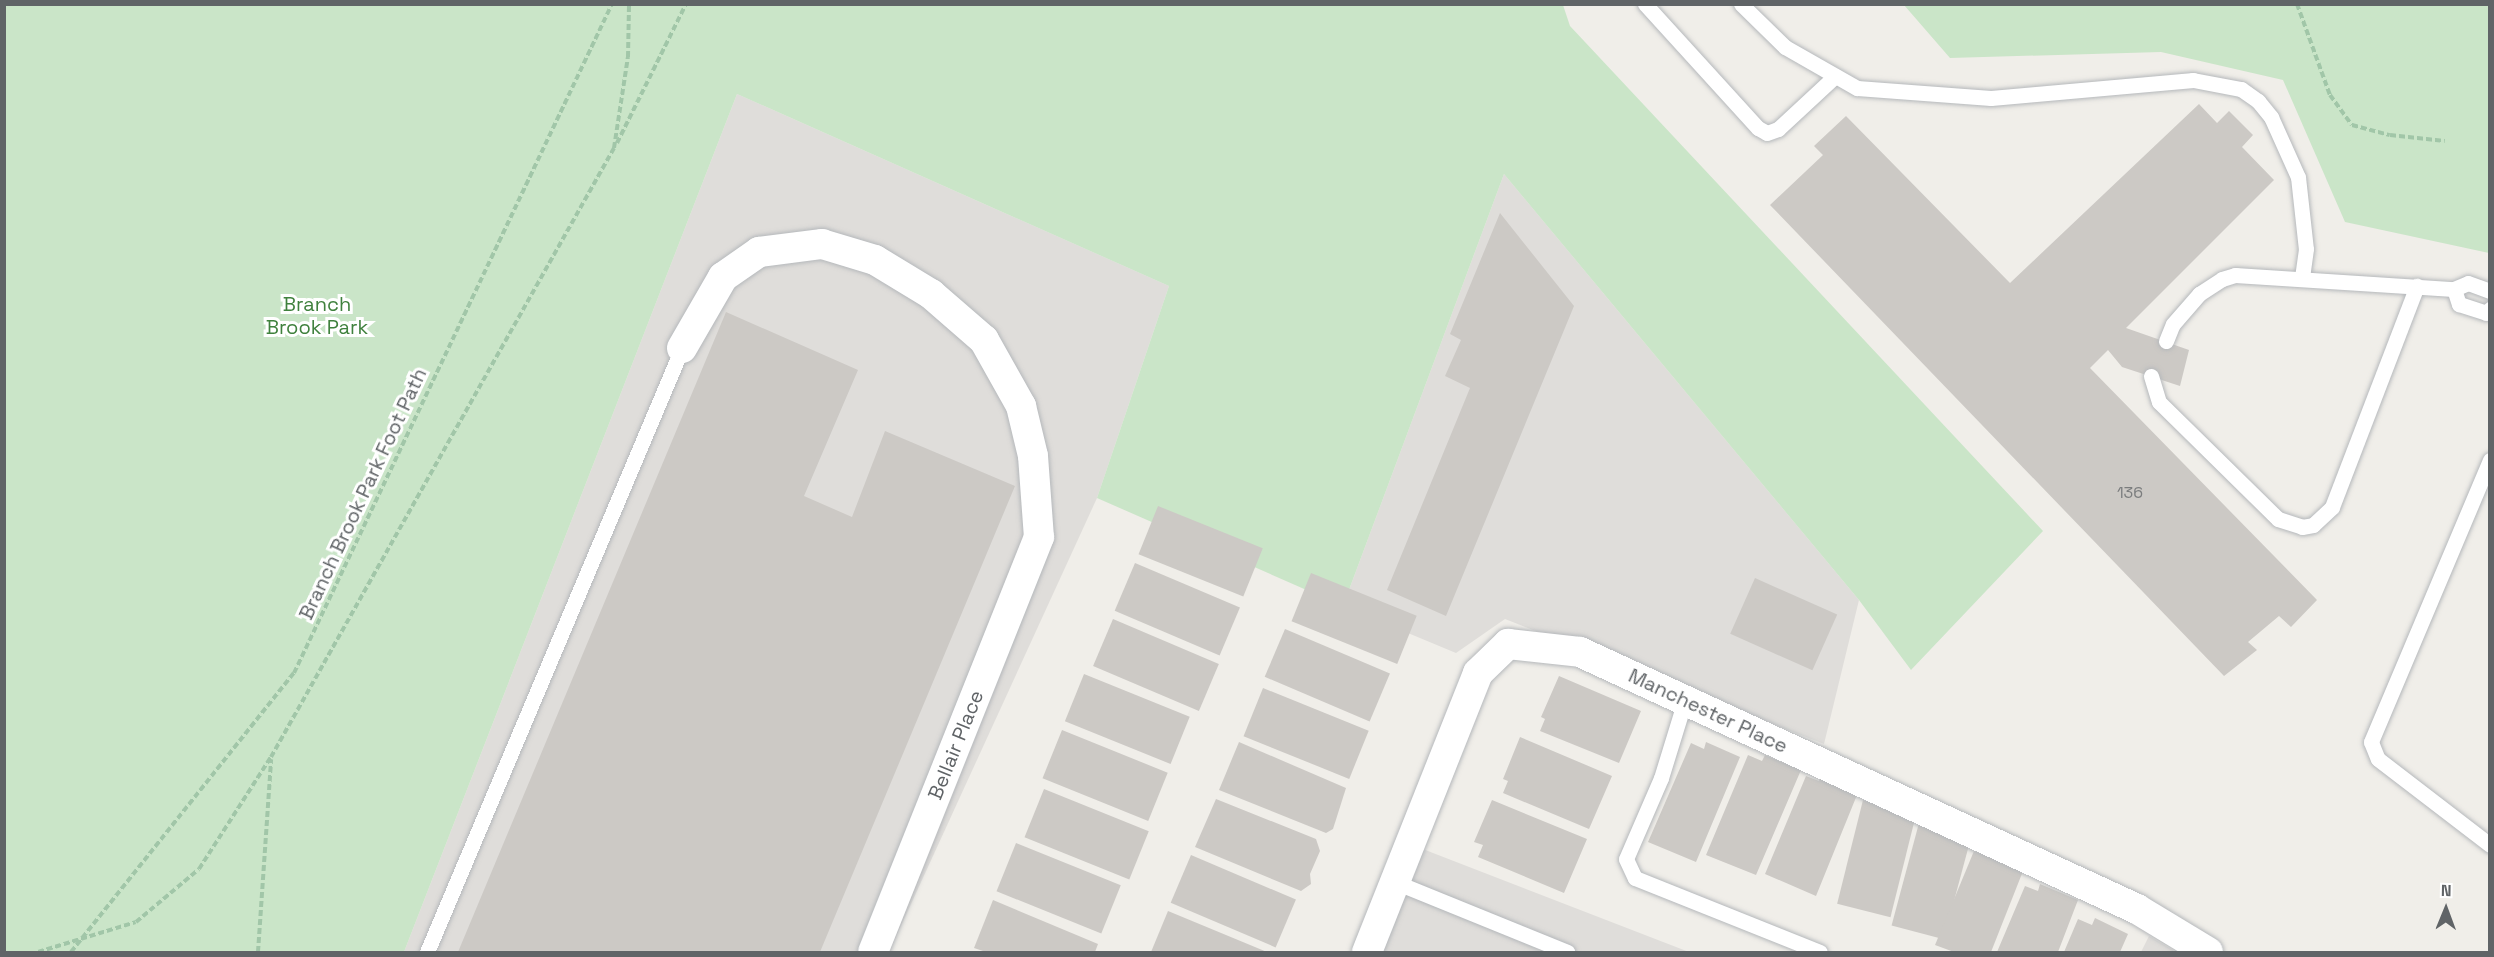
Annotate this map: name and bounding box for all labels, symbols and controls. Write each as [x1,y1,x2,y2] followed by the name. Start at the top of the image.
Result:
[266,292,368,339] park label: Branch Brook Park
[294,364,432,624] street label: Branch Brook Park Foot Path
[2117,483,2143,503] house number: 136
[1625,664,1791,758] street label: Manchester Place
[923,687,989,803] street label: Bellair Place
[2416,879,2476,939] north arrow
[2441,880,2452,901] text: N

